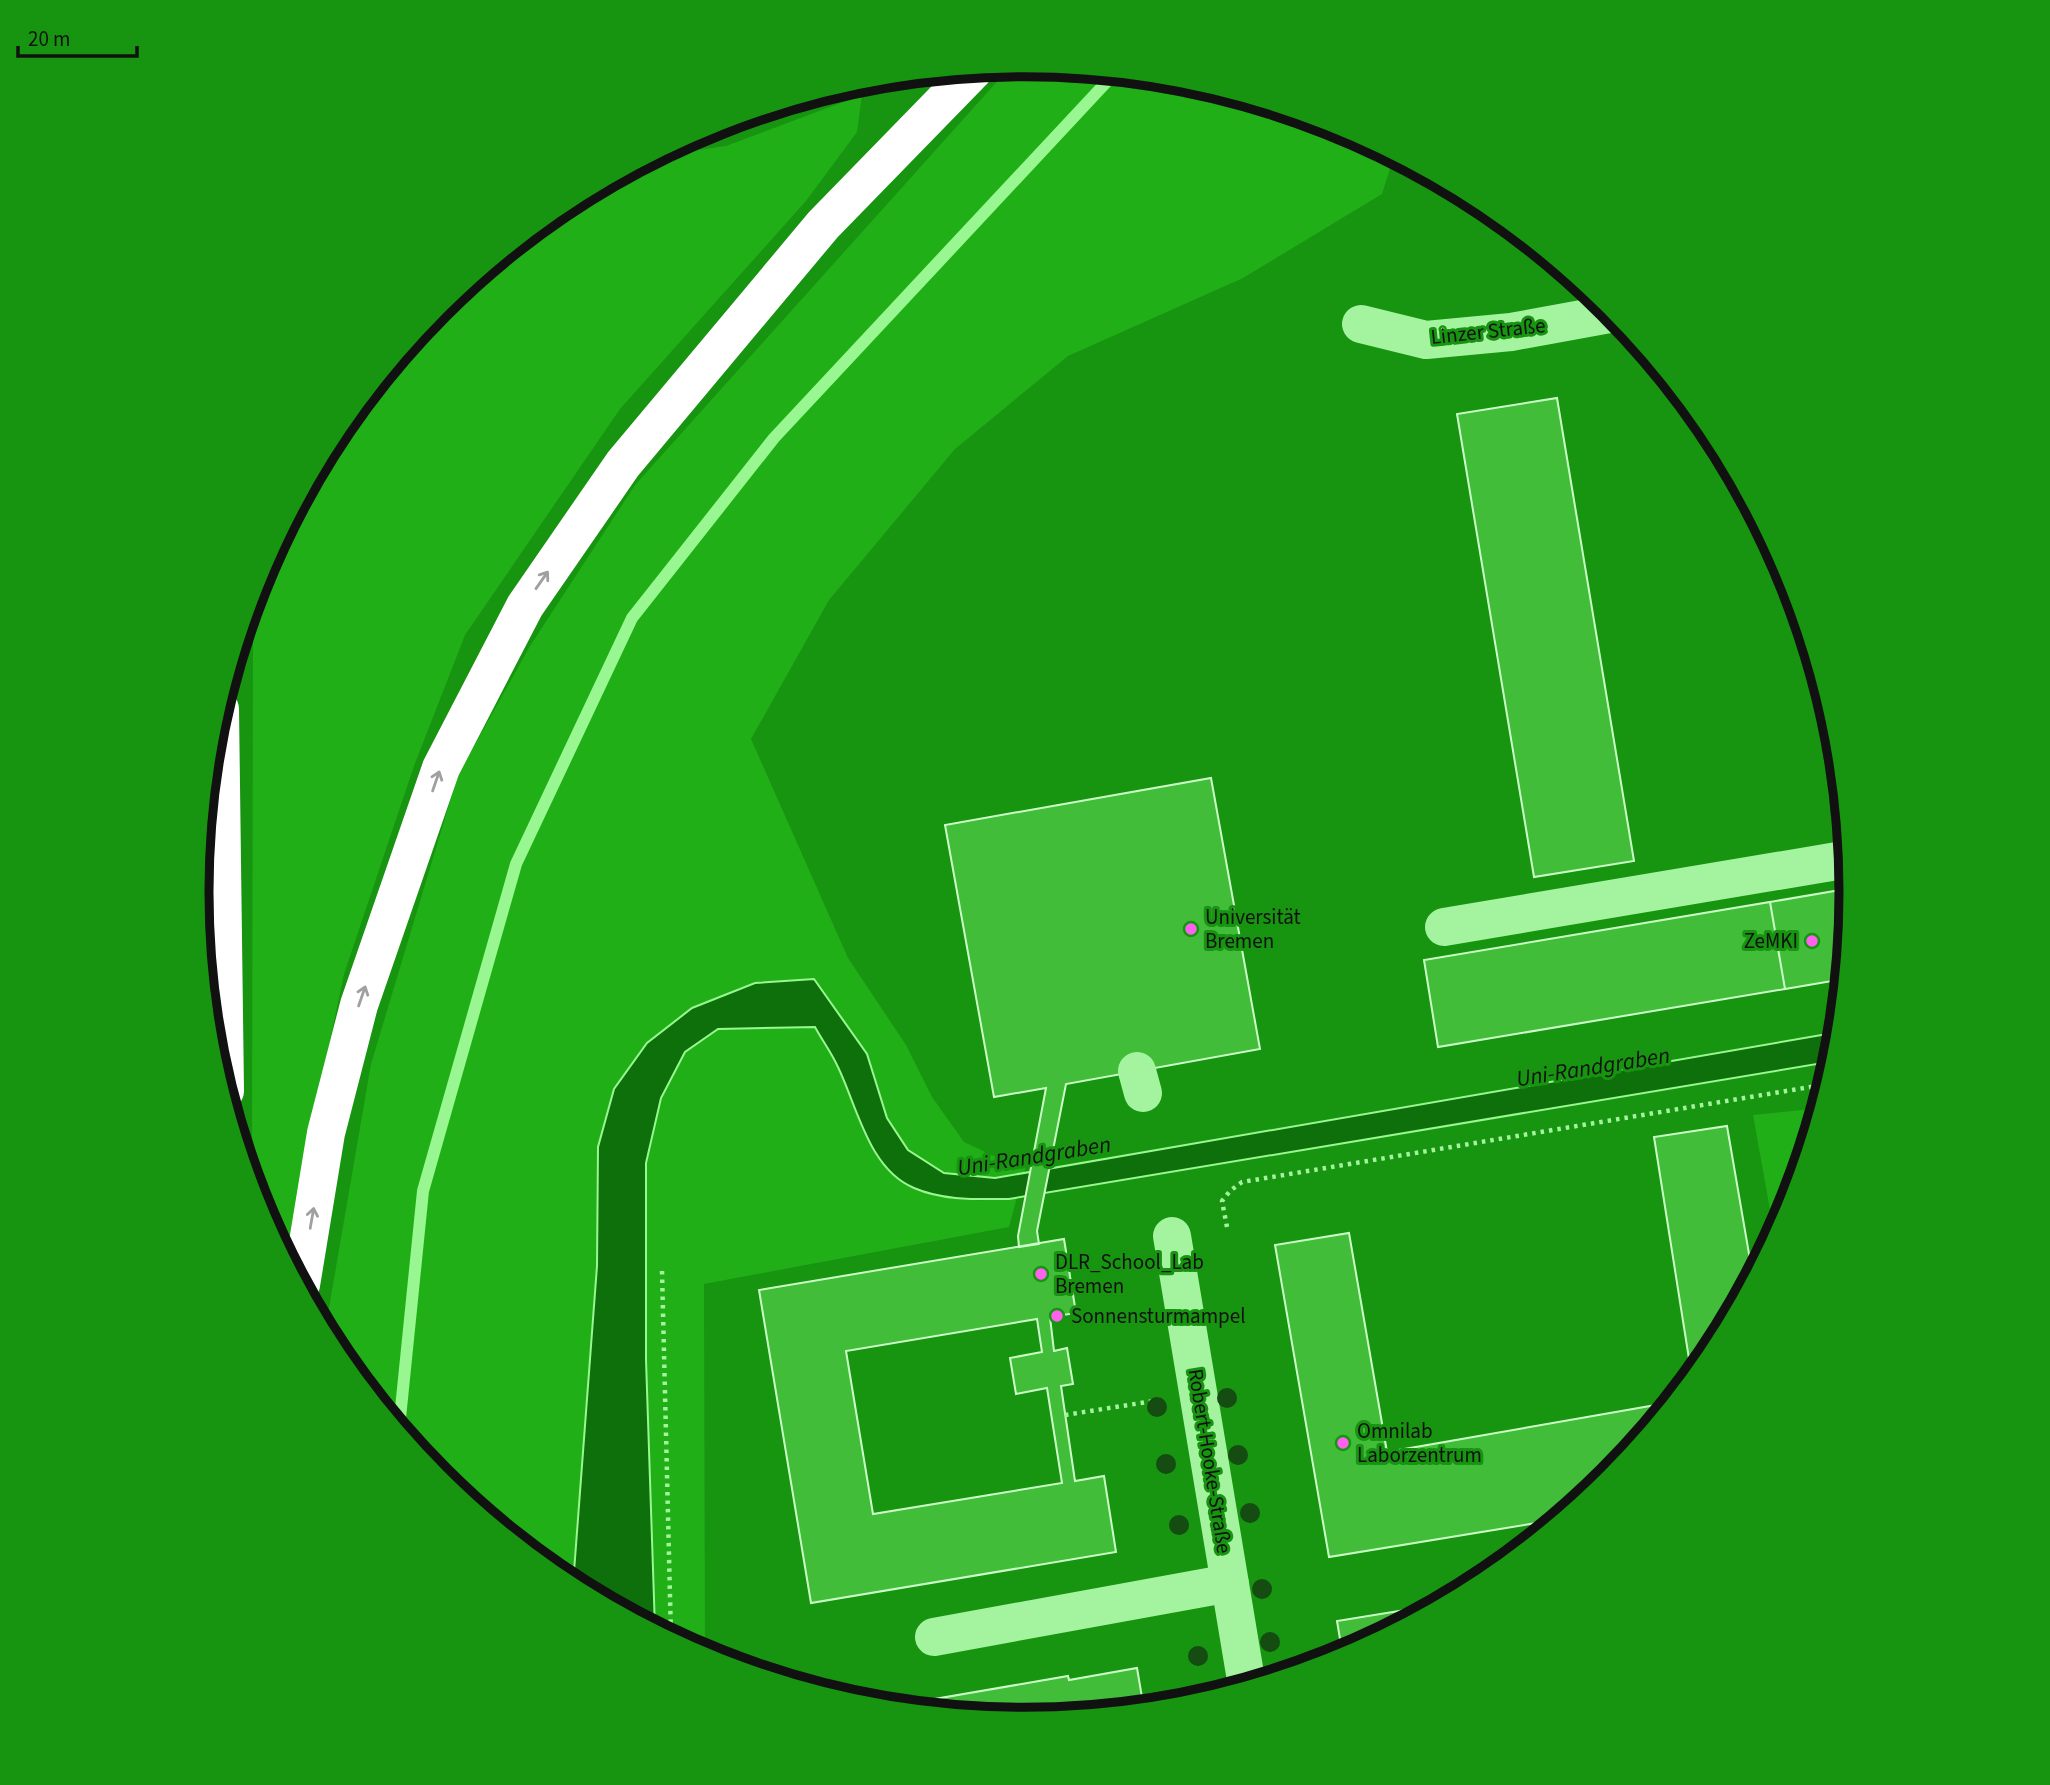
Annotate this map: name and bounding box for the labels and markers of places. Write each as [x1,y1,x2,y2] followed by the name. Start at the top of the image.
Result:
[1205,902,1301,956] place label: Universität Bremen
[1183,921,1199,937] marker: Universität Bremen
[1744,926,1798,956] place label: ZeMKI
[1804,933,1820,949] marker: ZeMKI
[1055,1247,1204,1301] place label: DLR_School_Lab Bremen
[1033,1266,1049,1282] marker: DLR_School_Lab Bremen
[1071,1301,1246,1331] place label: Sonnensturmampel
[1049,1308,1065,1324] marker: Sonnensturmampel
[1357,1416,1482,1470] place label: Omnilab Laborzentrum
[1335,1435,1351,1451] marker: Omnilab Laborzentrum

